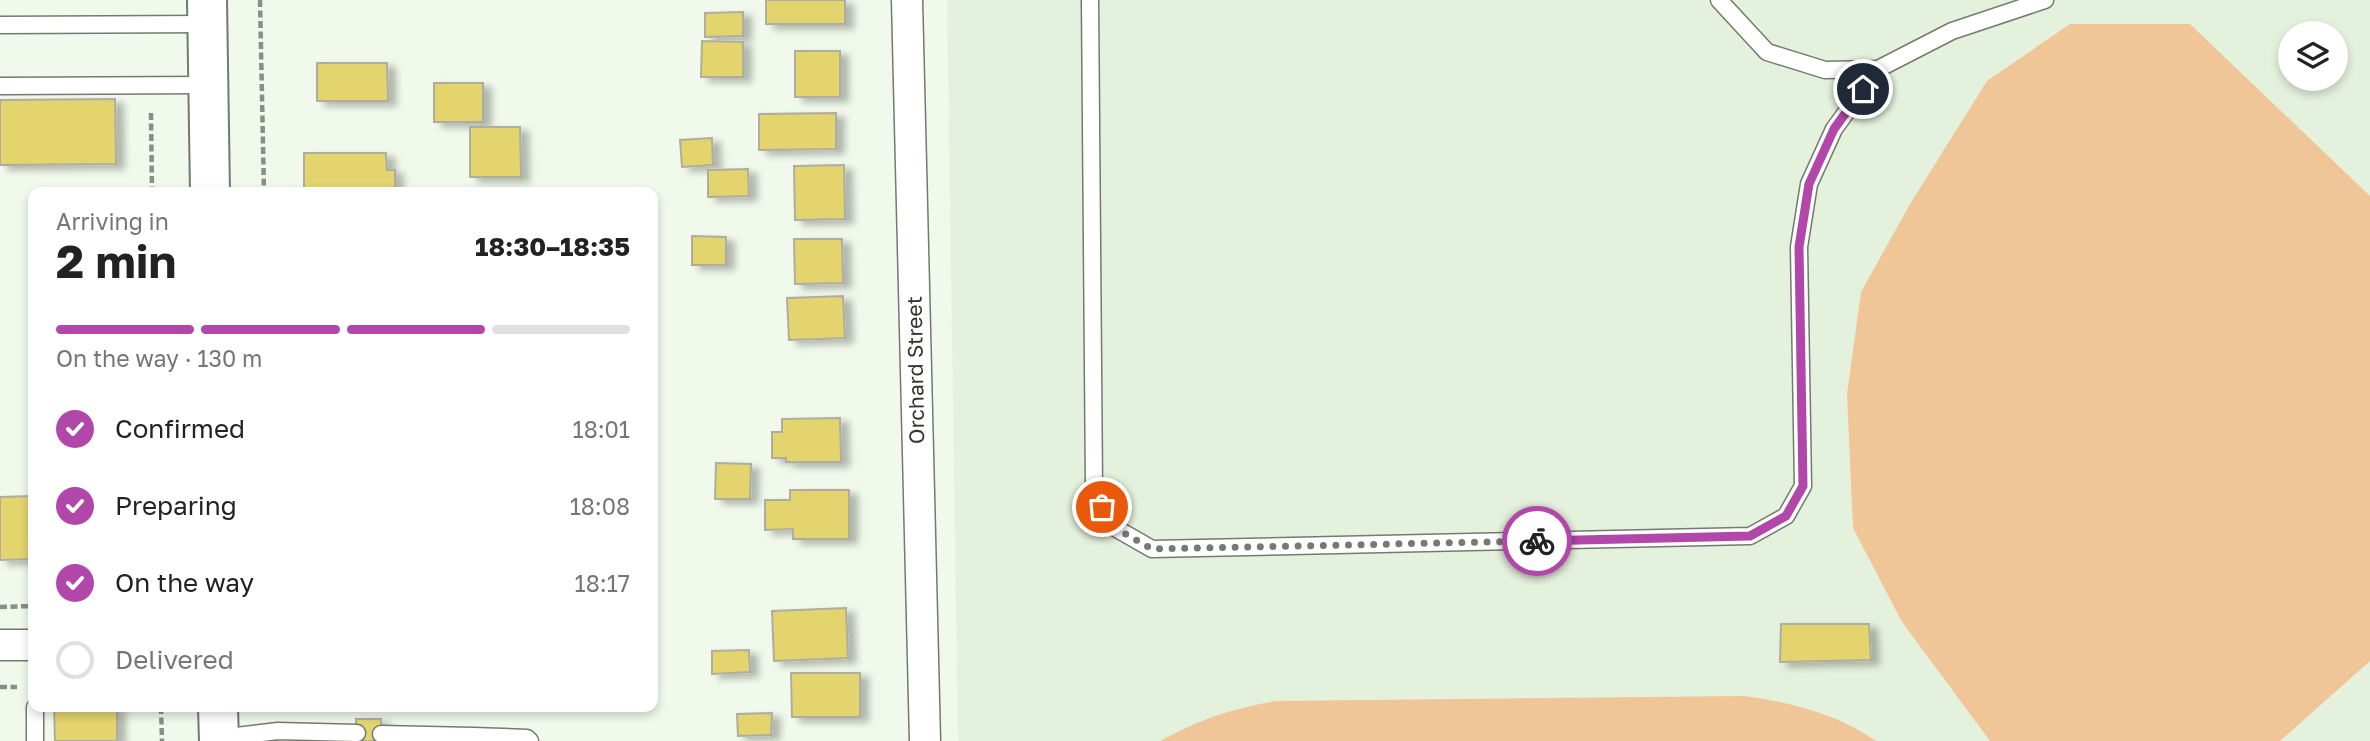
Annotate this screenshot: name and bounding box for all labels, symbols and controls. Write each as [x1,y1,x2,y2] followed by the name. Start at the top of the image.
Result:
[2278,21,2348,91] map controls
[2278,21,2348,91] button: layers
[1833,59,1893,119] pin
[1844,70,1882,108] icon: home
[56,207,169,235] text: Arriving in
[475,231,630,262] text: 18:30–18:35
[56,233,176,288] text: 2 min
[901,296,929,444] street label: Orchard Street
[56,344,262,372] text: On the way · 130 m
[56,410,94,448] icon: check
[115,413,245,444] text: Confirmed
[573,415,630,443] text: 18:01
[1072,477,1132,537] pin
[56,487,94,525] icon: check
[1083,488,1121,526] icon: bag
[115,490,237,521] text: Preparing
[570,492,630,520] text: 18:08
[1502,506,1572,576] courier
[1518,522,1556,560] icon: bike
[56,564,94,602] icon: check
[115,567,254,598] text: On the way
[575,569,630,597] text: 18:17
[115,644,234,675] text: Delivered

